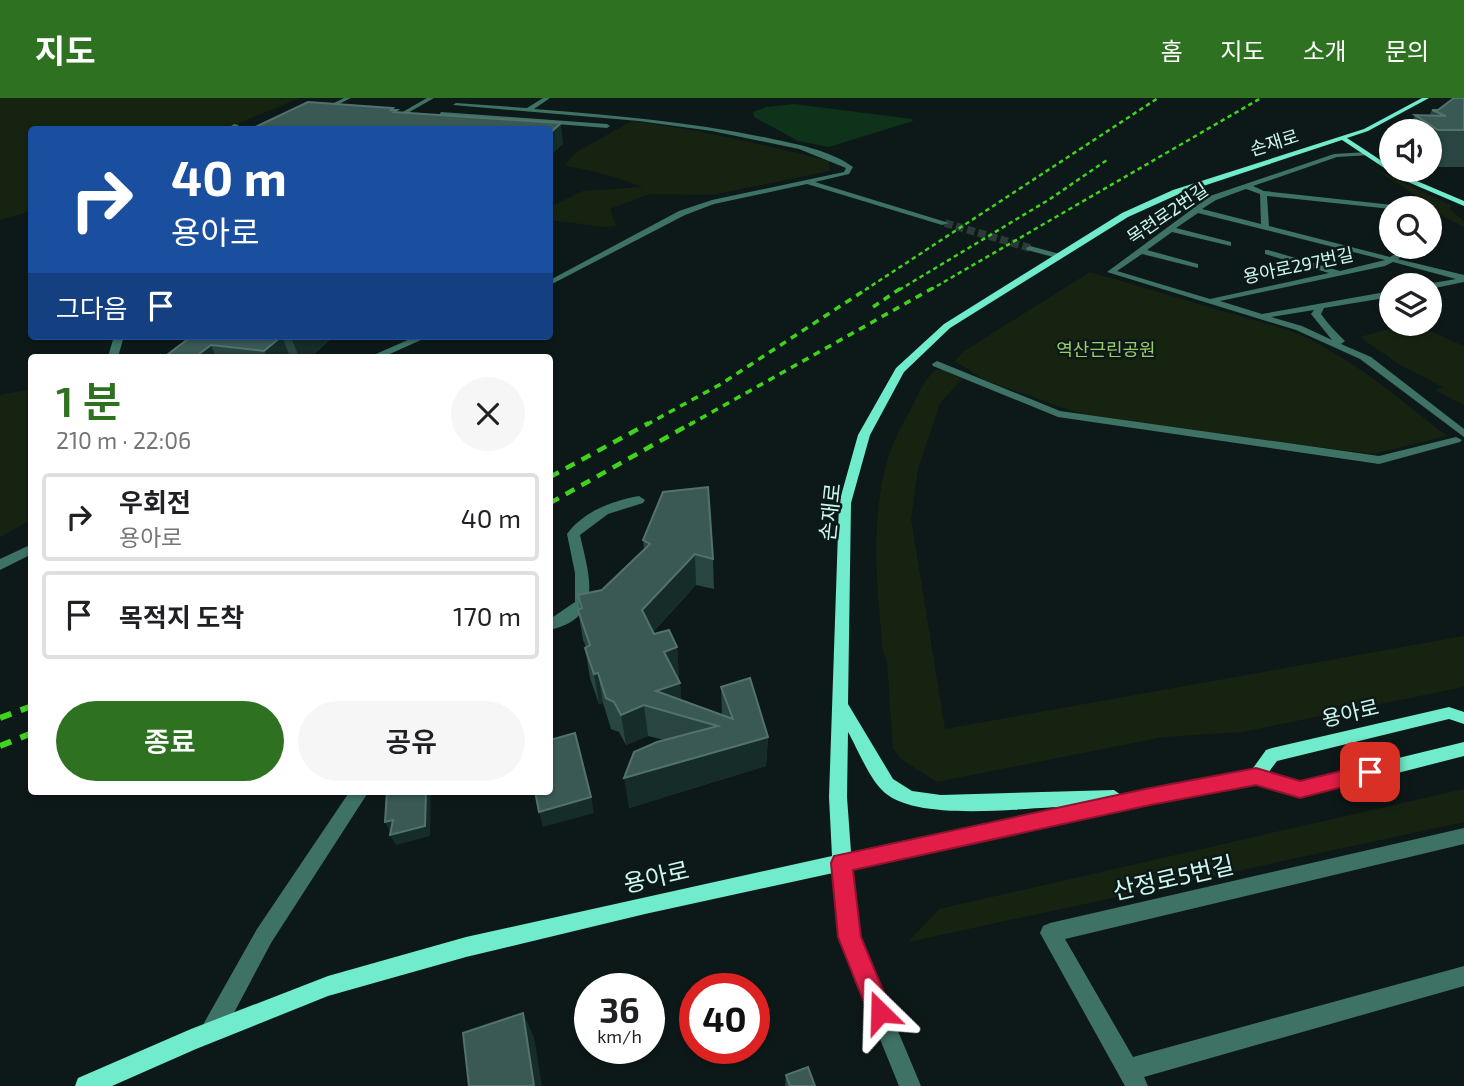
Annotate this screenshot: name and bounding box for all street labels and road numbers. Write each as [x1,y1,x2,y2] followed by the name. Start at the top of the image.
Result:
[1247,124,1301,160] street label: 손재로
[1122,178,1212,248] street label: 목련로2번길
[1241,243,1355,287] street label: 용아로297번길
[814,482,844,542] street label: 손재로
[1319,693,1381,731] street label: 용아로
[1110,849,1236,905] street label: 산정로5번길
[620,854,692,898] street label: 용아로

